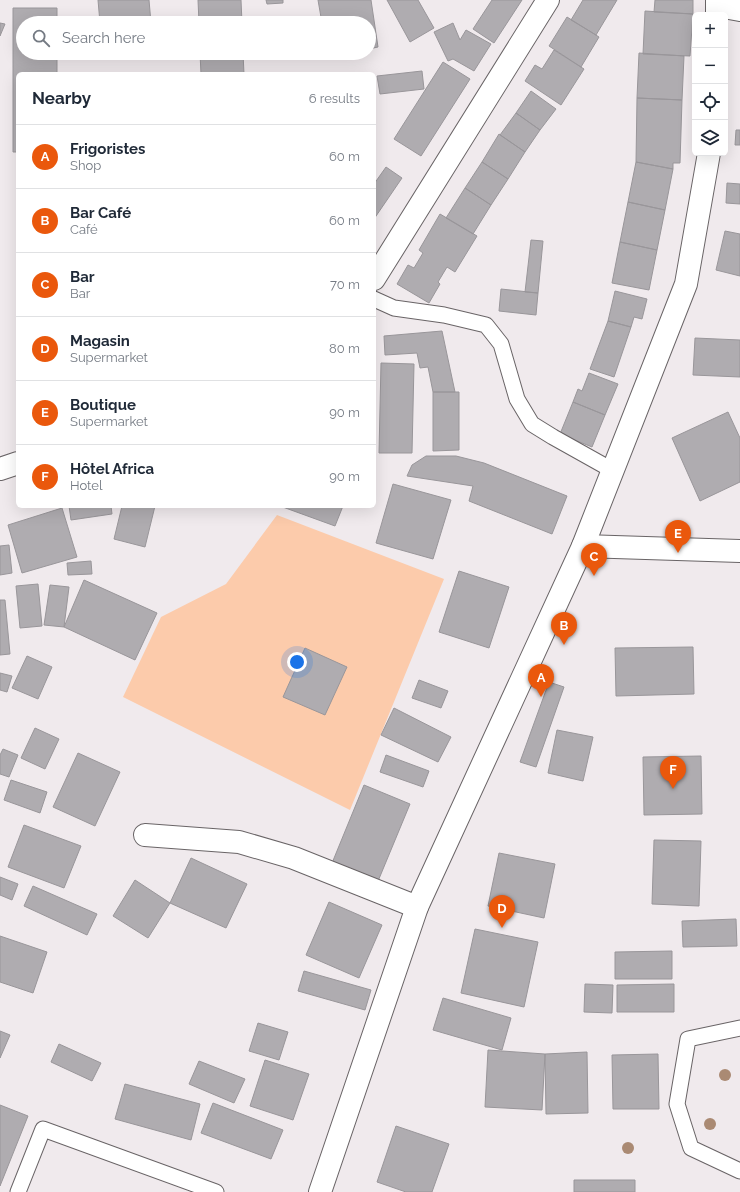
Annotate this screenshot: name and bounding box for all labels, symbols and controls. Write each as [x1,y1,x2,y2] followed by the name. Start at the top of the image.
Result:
[692,12,728,156] map controls
[692,12,728,48] button: +
[16,16,376,60] search box
[30,27,52,49] icon: search
[62,29,145,47] text: Search here
[692,48,728,84] button: −
[692,84,728,120] button: locate
[32,88,91,108] text: Nearby
[309,91,360,106] text: 6 results
[692,120,728,156] button: layers
[70,140,146,158] text: Frigoristes
[41,149,49,164] text: A
[329,149,360,164] text: 60 m
[70,158,101,173] text: Shop
[70,204,131,222] text: Bar Café
[41,213,49,228] text: B
[329,213,360,228] text: 60 m
[70,222,98,237] text: Café
[70,268,95,286] text: Bar
[41,277,49,292] text: C
[330,277,360,292] text: 70 m
[70,286,90,301] text: Bar
[70,332,130,350] text: Magasin
[40,341,50,356] text: D
[329,341,360,356] text: 80 m
[70,350,148,365] text: Supermarket
[70,396,136,414] text: Boutique
[41,405,49,420] text: E
[329,405,360,420] text: 90 m
[70,414,148,429] text: Supermarket
[70,460,154,478] text: Hôtel Africa
[41,469,49,484] text: F
[329,469,360,484] text: 90 m
[70,478,103,493] text: Hotel
[665,520,691,553] pin: E
[581,543,607,576] pin: C
[551,612,577,645] pin: B
[287,652,307,672] your location
[528,664,554,697] pin: A
[660,756,686,789] pin: F
[489,895,515,928] pin: D

